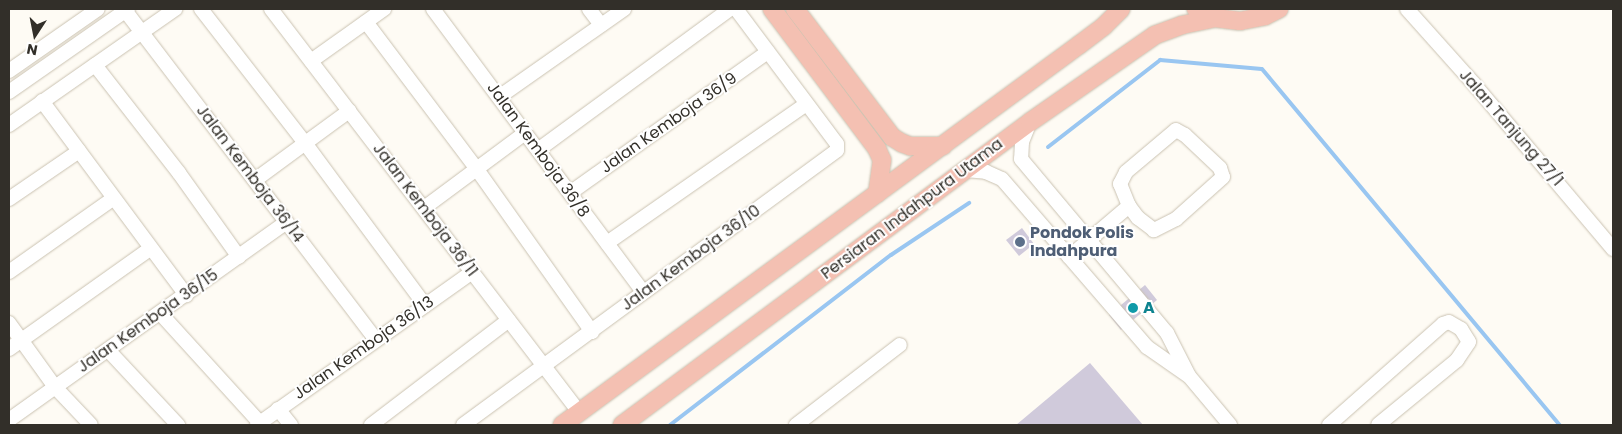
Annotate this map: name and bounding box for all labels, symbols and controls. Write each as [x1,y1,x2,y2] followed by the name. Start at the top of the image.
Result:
[10,10,60,60] north arrow
[25,39,39,61] text: N
[1455,66,1567,190] street label: Jalan Tanjung 27/1
[597,69,741,177] street label: Jalan Kemboja 36/9
[483,79,593,221] street label: Jalan Kemboja 36/8
[192,102,308,246] street label: Jalan Kemboja 36/14
[817,134,1007,284] street label: Persiaran Indahpura Utama
[369,139,481,281] street label: Jalan Kemboja 36/11
[618,201,764,315] street label: Jalan Kemboja 36/10
[1030,223,1134,261] place label: Pondok Polis Indahpura
[1014,236,1026,248] marker: Pondok Polis Indahpura
[74,265,222,377] street label: Jalan Kemboja 36/15
[290,292,438,404] street label: Jalan Kemboja 36/13
[1143,298,1155,318] place label: A
[1127,302,1139,314] marker: A

